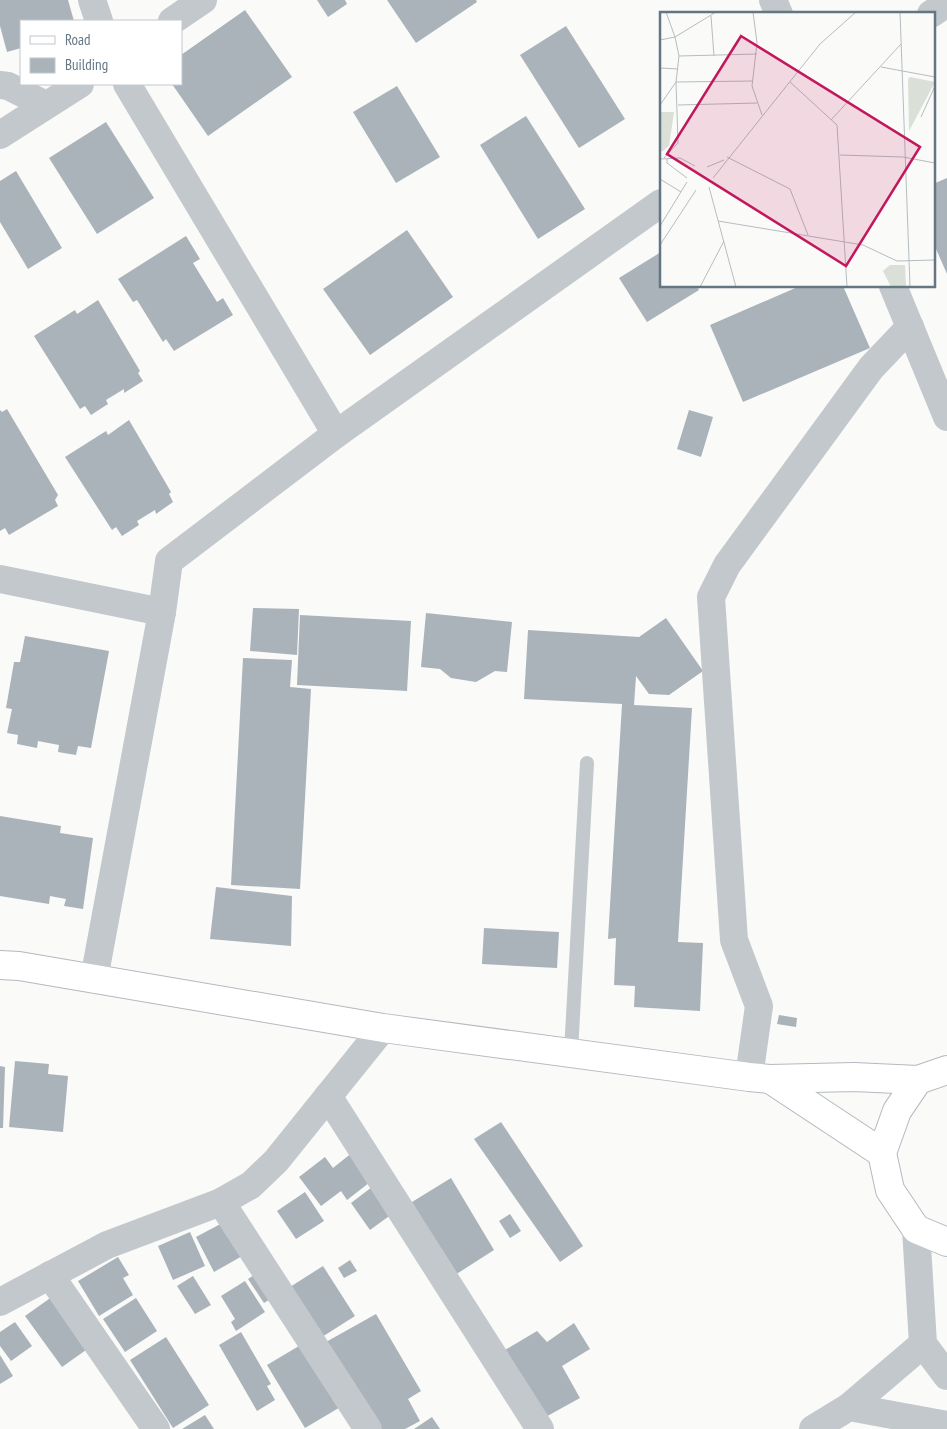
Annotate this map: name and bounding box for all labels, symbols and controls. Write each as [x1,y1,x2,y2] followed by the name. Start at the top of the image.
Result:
[660,12,934,288] inset map
[20,20,182,85] legend
[65,30,91,49] text: Road
[65,55,108,74] text: Building

